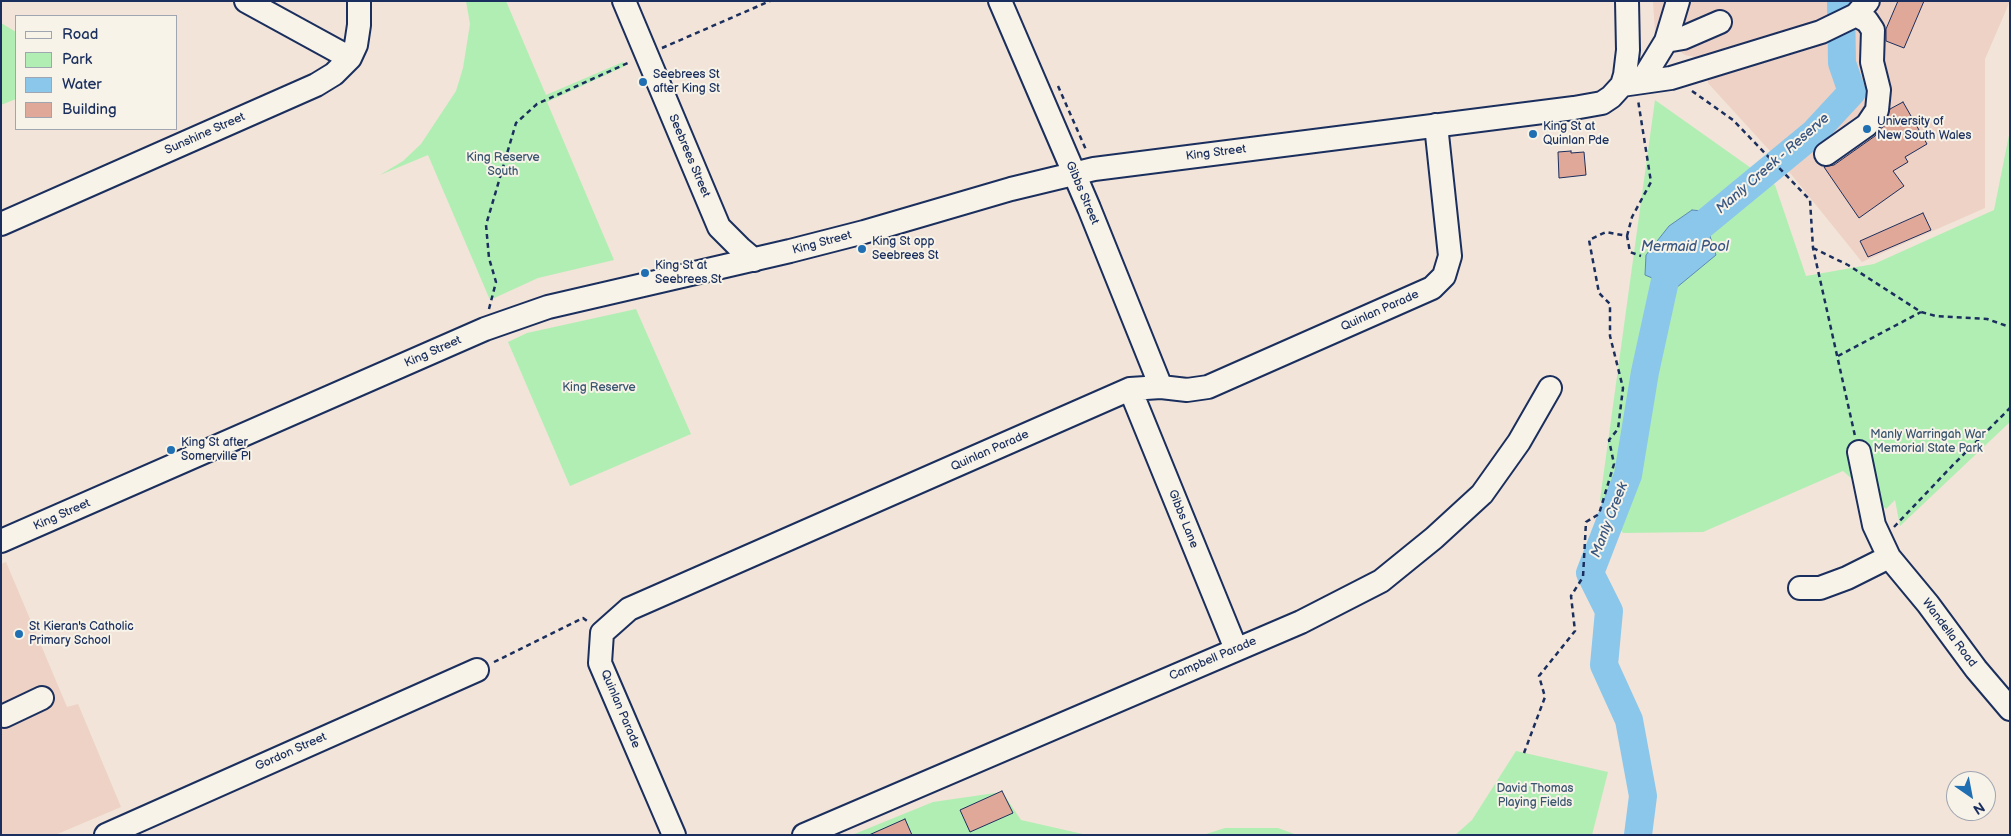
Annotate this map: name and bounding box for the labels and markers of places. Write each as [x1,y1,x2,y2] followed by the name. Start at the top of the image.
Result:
[653,68,720,96] place label: Seebrees St after King St
[637,76,649,88] marker: Seebrees St after King St
[1877,115,1971,143] place label: University of New South Wales
[1543,120,1609,148] place label: King St at Quinlan Pde
[1861,123,1873,135] marker: University of New South Wales
[1527,128,1539,140] marker: King St at Quinlan Pde
[872,235,939,263] place label: King St opp Seebrees St
[856,243,868,255] marker: King St opp Seebrees St
[655,259,722,287] place label: King St at Seebrees St
[639,267,651,279] marker: King St at Seebrees St
[181,436,251,464] place label: King St after Somerville Pl
[165,444,177,456] marker: King St after Somerville Pl
[29,620,134,648] place label: St Kieran's Catholic Primary School
[13,628,25,640] marker: St Kieran's Catholic Primary School

